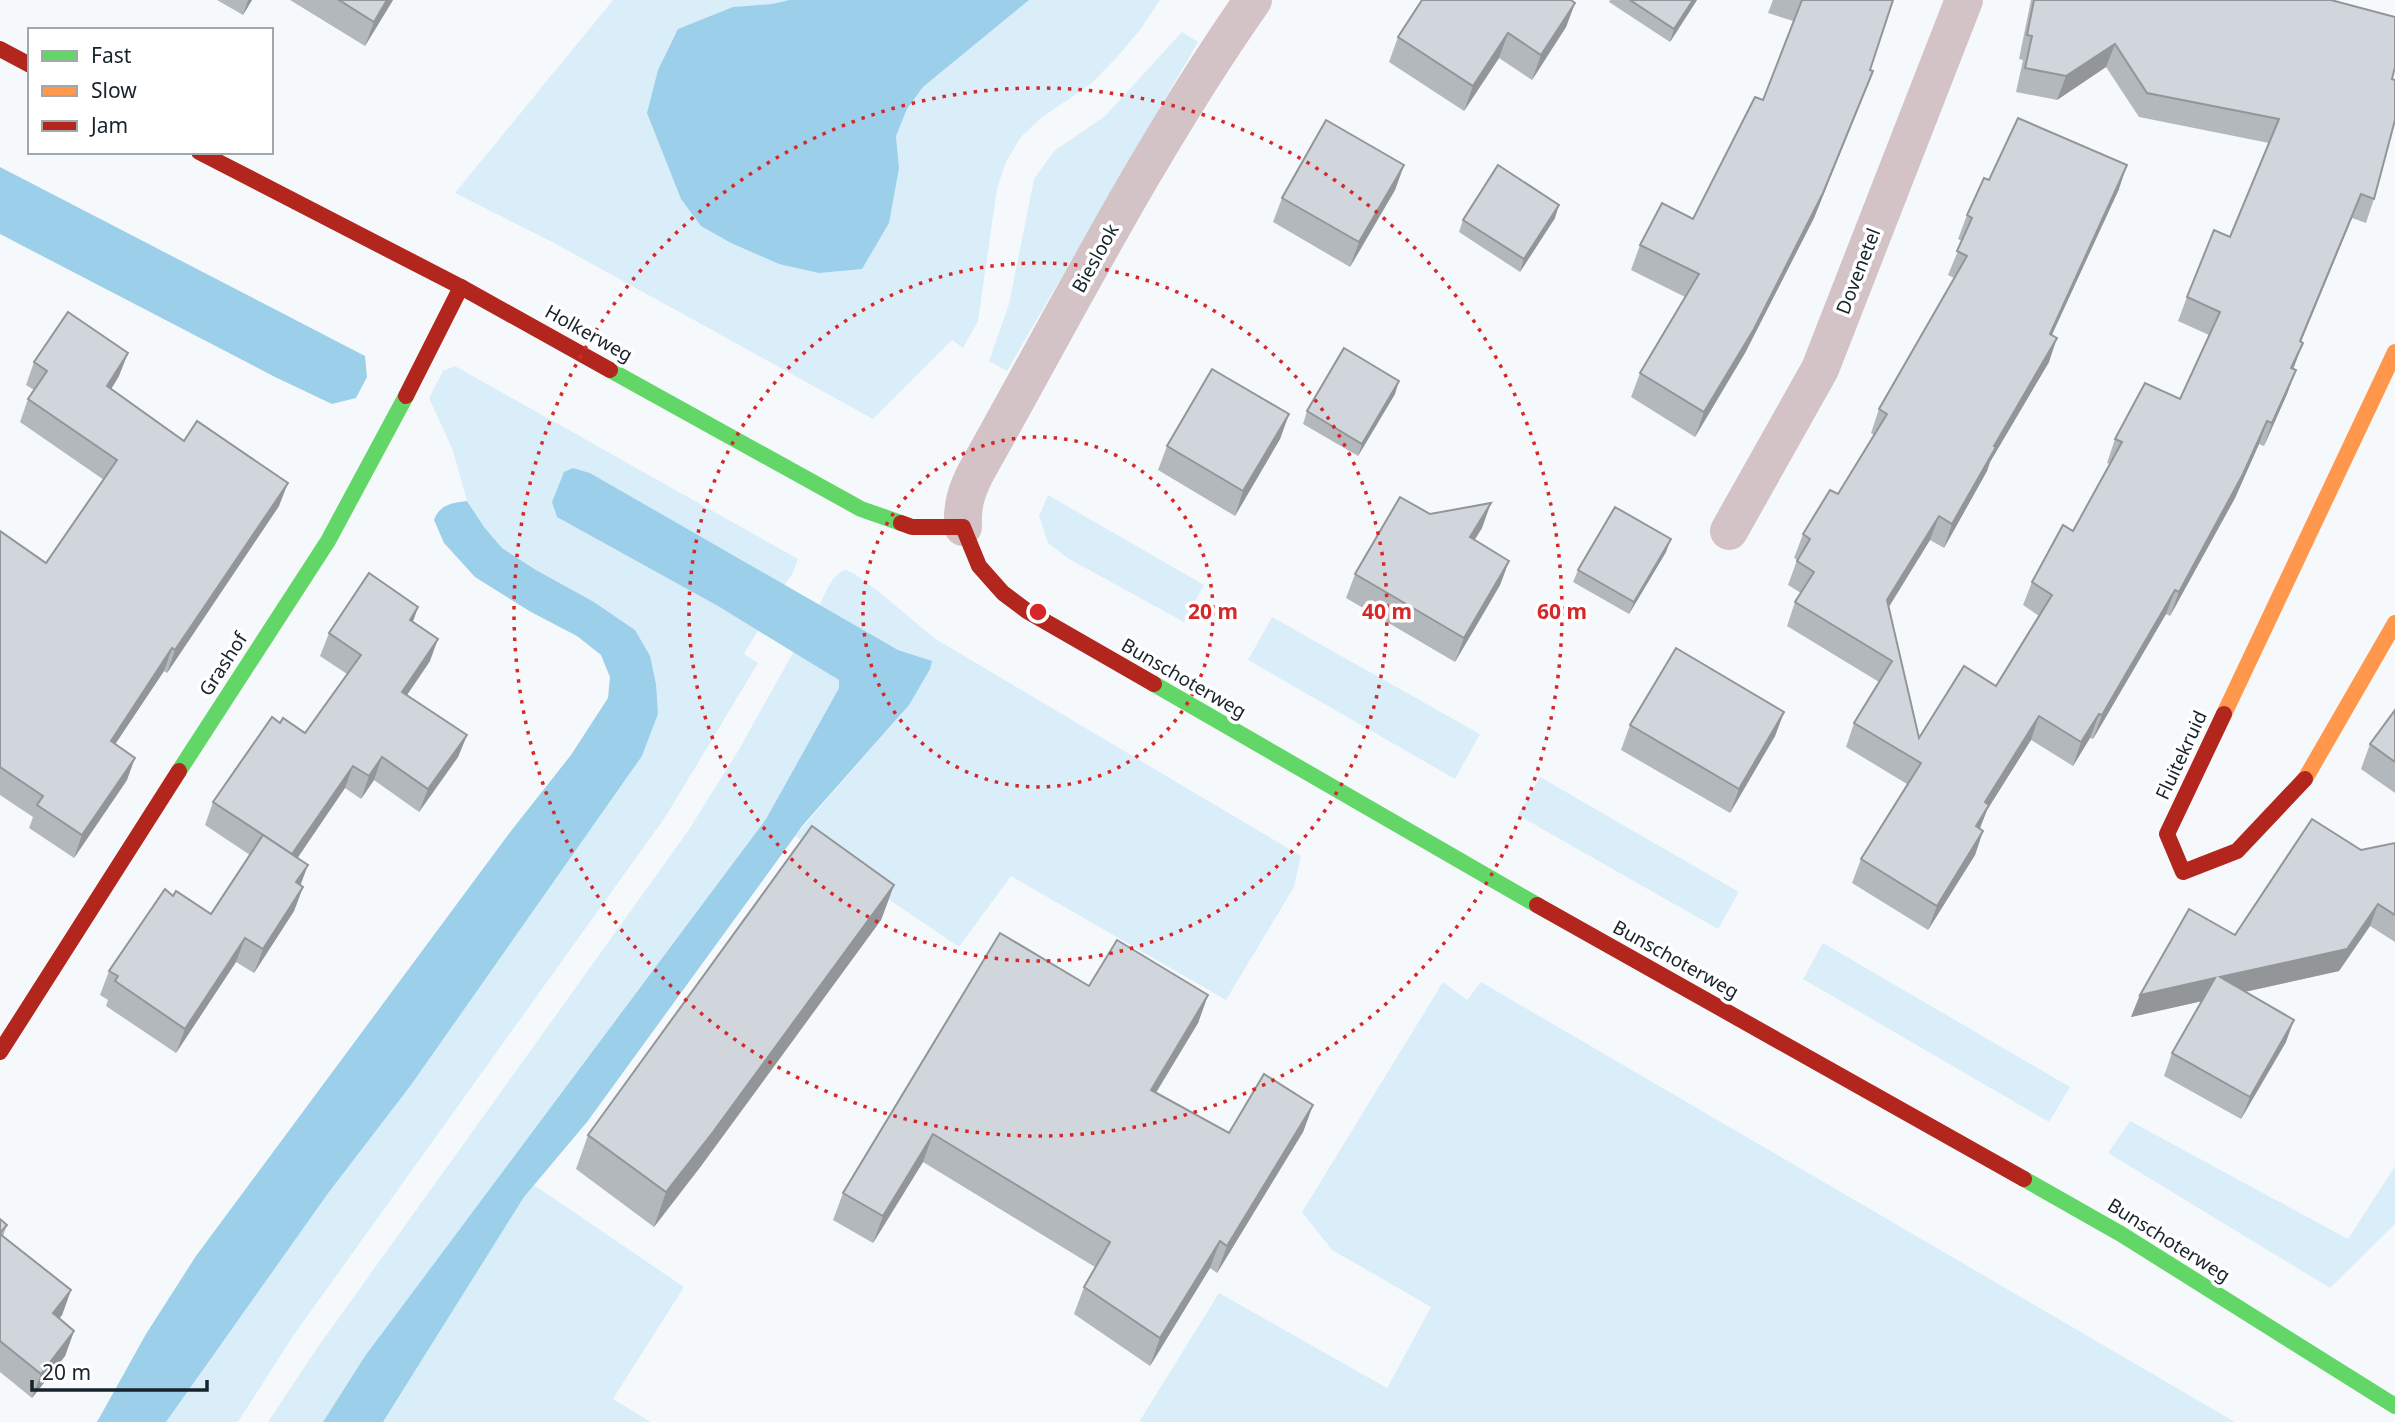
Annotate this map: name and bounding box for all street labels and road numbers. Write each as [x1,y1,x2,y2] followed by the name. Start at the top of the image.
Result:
[1065,219,1125,297] street label: Bieslook
[1830,224,1886,318] street label: Dovenetel
[540,298,638,368] street label: Holkerweg
[193,626,254,701] street label: Grashof
[1117,632,1251,724] street label: Bunschoterweg
[2149,706,2213,804] street label: Fluitekruid
[1608,914,1744,1004] street label: Bunschoterweg
[2103,1192,2235,1288] street label: Bunschoterweg

